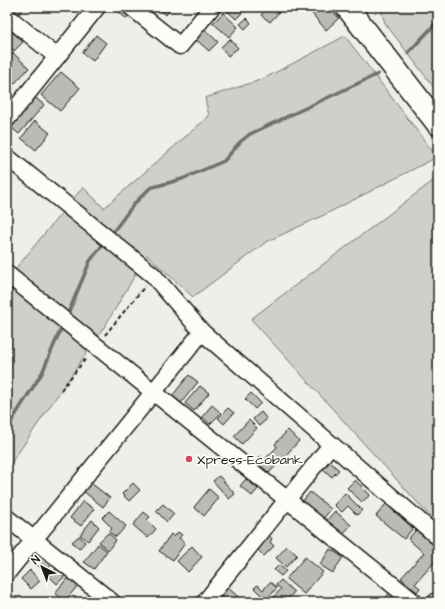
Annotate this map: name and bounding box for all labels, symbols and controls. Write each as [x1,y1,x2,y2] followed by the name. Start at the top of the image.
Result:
[197,450,303,470] place label: Xpress-Ecobank
[184,454,194,464] marker: Xpress-Ecobank
[22,547,62,587] north arrow
[28,552,43,568] text: N

